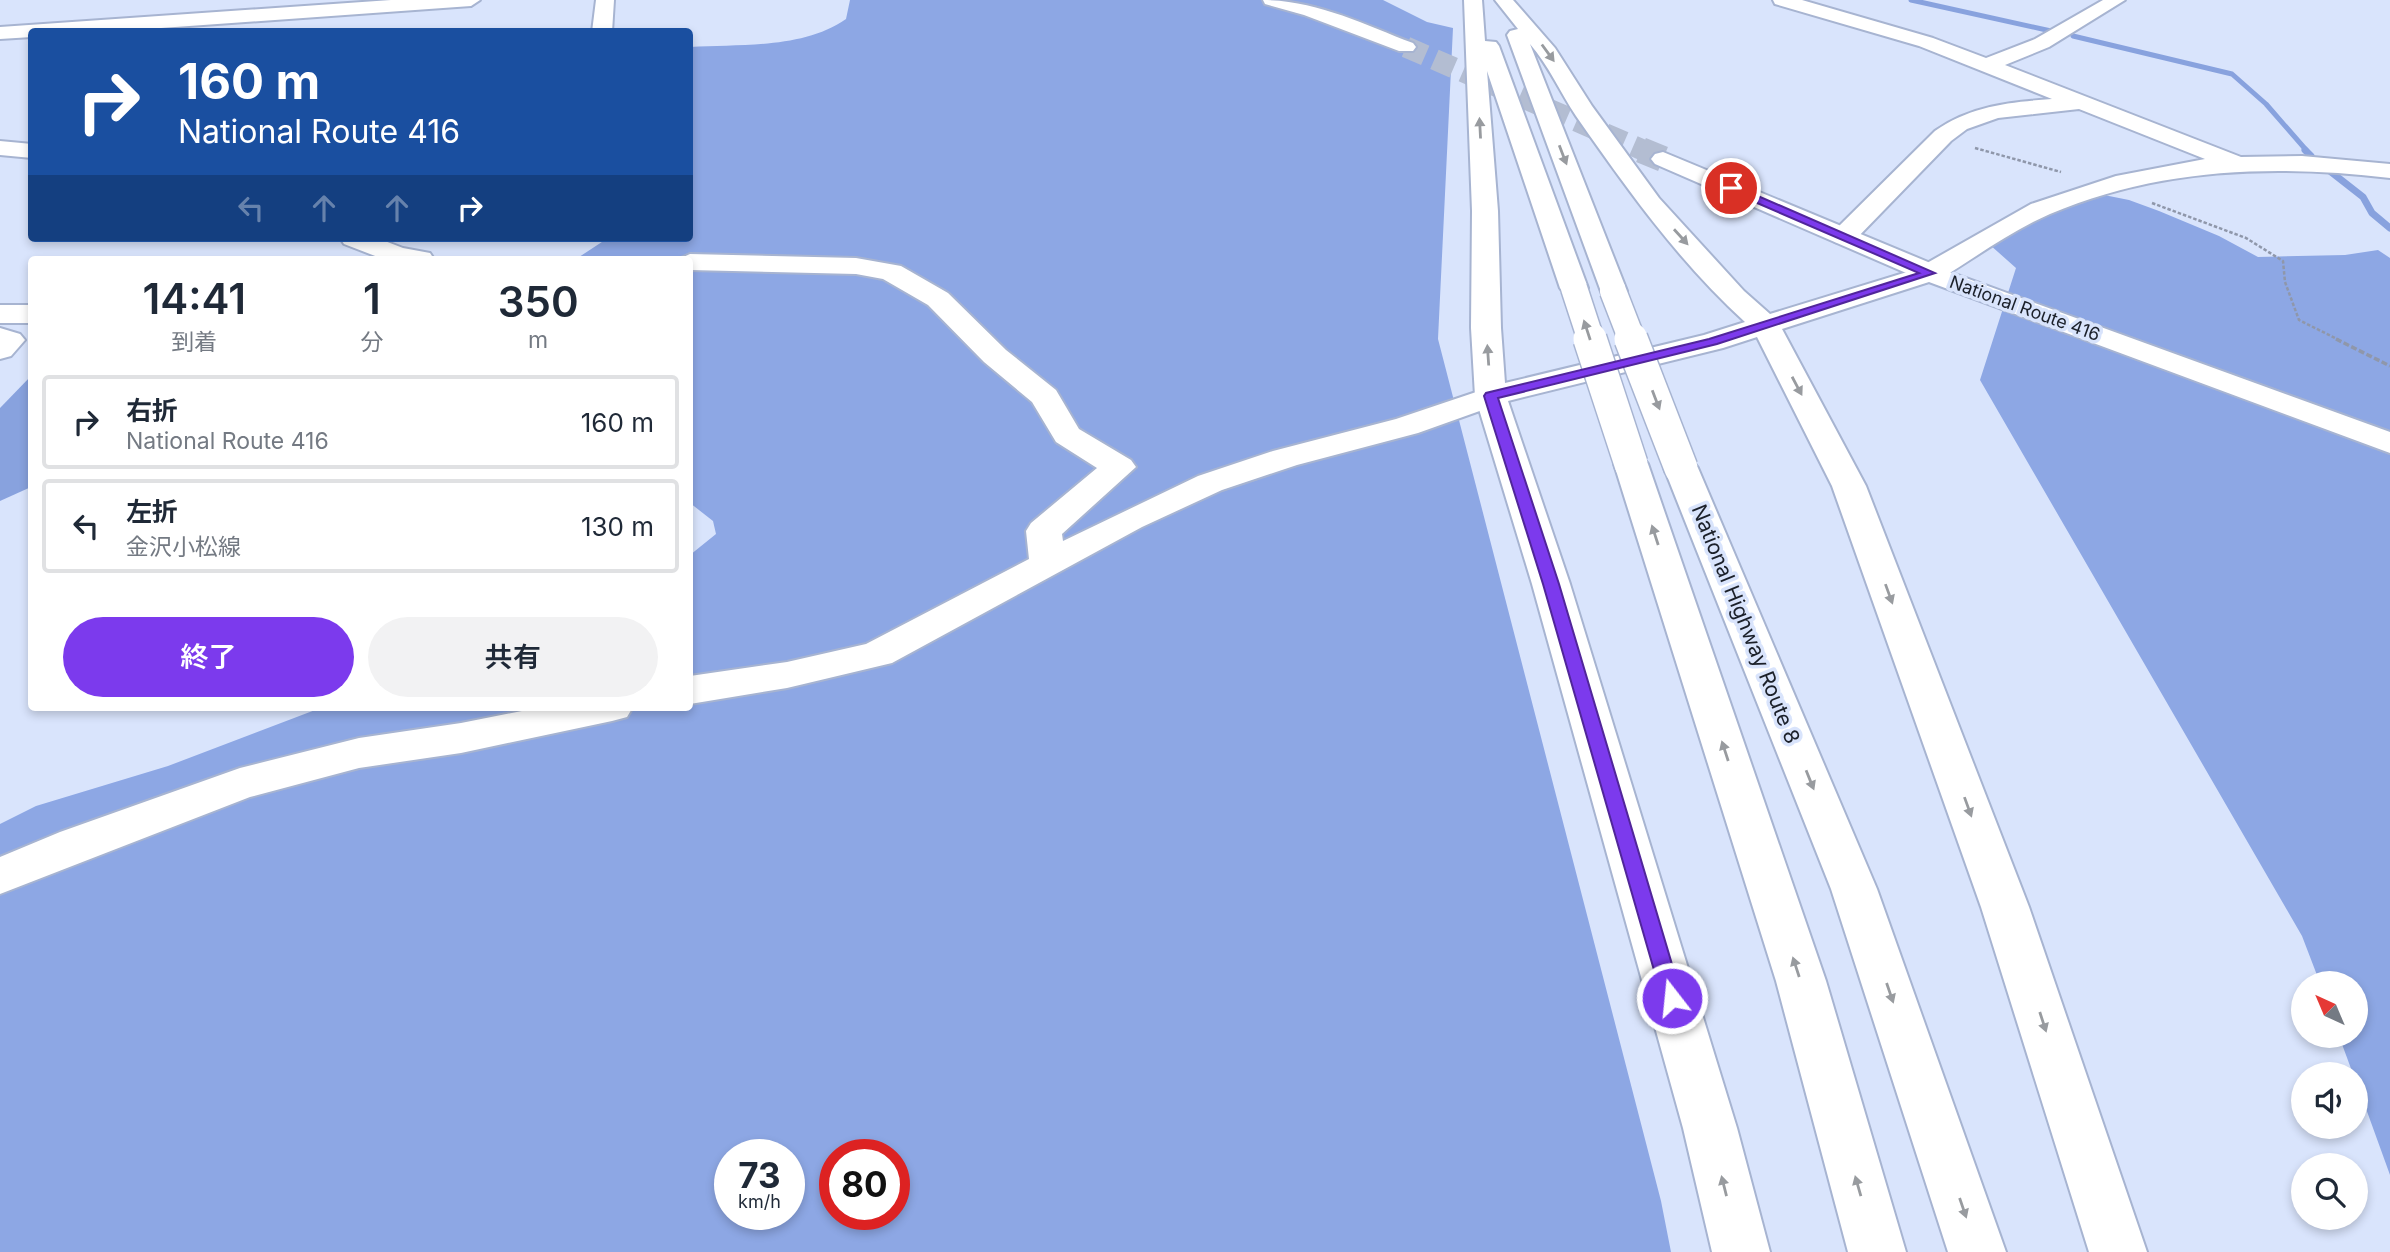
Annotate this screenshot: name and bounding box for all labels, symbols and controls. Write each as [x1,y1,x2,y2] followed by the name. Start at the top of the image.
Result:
[1540,44,1554,62] one-way arrow
[178,52,320,111] text: 160 m
[63,56,154,147] icon: right
[178,112,460,151] text: National Route 416
[1475,117,1486,139] one-way arrow
[1558,145,1569,166] one-way arrow
[1701,158,1761,218] pin
[1712,169,1750,207] icon: arrive
[232,189,270,227] icon: left
[305,189,343,227] icon: ahead
[378,189,416,227] icon: ahead
[451,189,489,227] icon: right
[1672,228,1688,245] one-way arrow
[1947,271,2103,345] street label: National Route 416
[142,273,246,324] text: 14:41
[363,273,381,324] text: 1
[498,276,579,327] text: 350
[1581,319,1592,340] one-way arrow
[528,326,548,354] text: m
[171,328,217,356] text: 到着
[360,328,383,356] text: 分
[1482,344,1493,366] one-way arrow
[1791,376,1803,396] one-way arrow
[1650,390,1661,411] one-way arrow
[126,395,178,426] text: 右折
[67,403,105,441] icon: right
[581,407,654,438] text: 160 m
[126,427,329,455] text: National Route 416
[126,496,178,527] text: 左折
[1687,501,1805,747] street label: National Highway Route 8
[67,507,105,545] icon: left
[581,511,654,542] text: 130 m
[1649,524,1659,545] one-way arrow
[126,533,241,561] text: 金沢小松線
[1884,583,1895,604] one-way arrow
[63,617,354,697] button: 終了
[368,617,658,697] button: 共有
[1720,741,1730,762] one-way arrow
[1804,770,1815,791] one-way arrow
[1963,797,1974,818] one-way arrow
[1791,957,1801,978] one-way arrow
[1635,961,1709,1035] position arrow
[2291,971,2368,1048] north arrow
[2291,971,2368,1230] map controls
[1885,982,1896,1003] one-way arrow
[2038,1011,2049,1032] one-way arrow
[2291,1062,2368,1139] button: sound
[819,1139,910,1230] speed limit sign: 80
[2291,1153,2368,1230] button: search
[738,1154,781,1196] text: 73
[1719,1175,1729,1196] one-way arrow
[1853,1175,1863,1196] one-way arrow
[738,1191,781,1212] text: km/h
[1958,1198,1968,1219] one-way arrow

